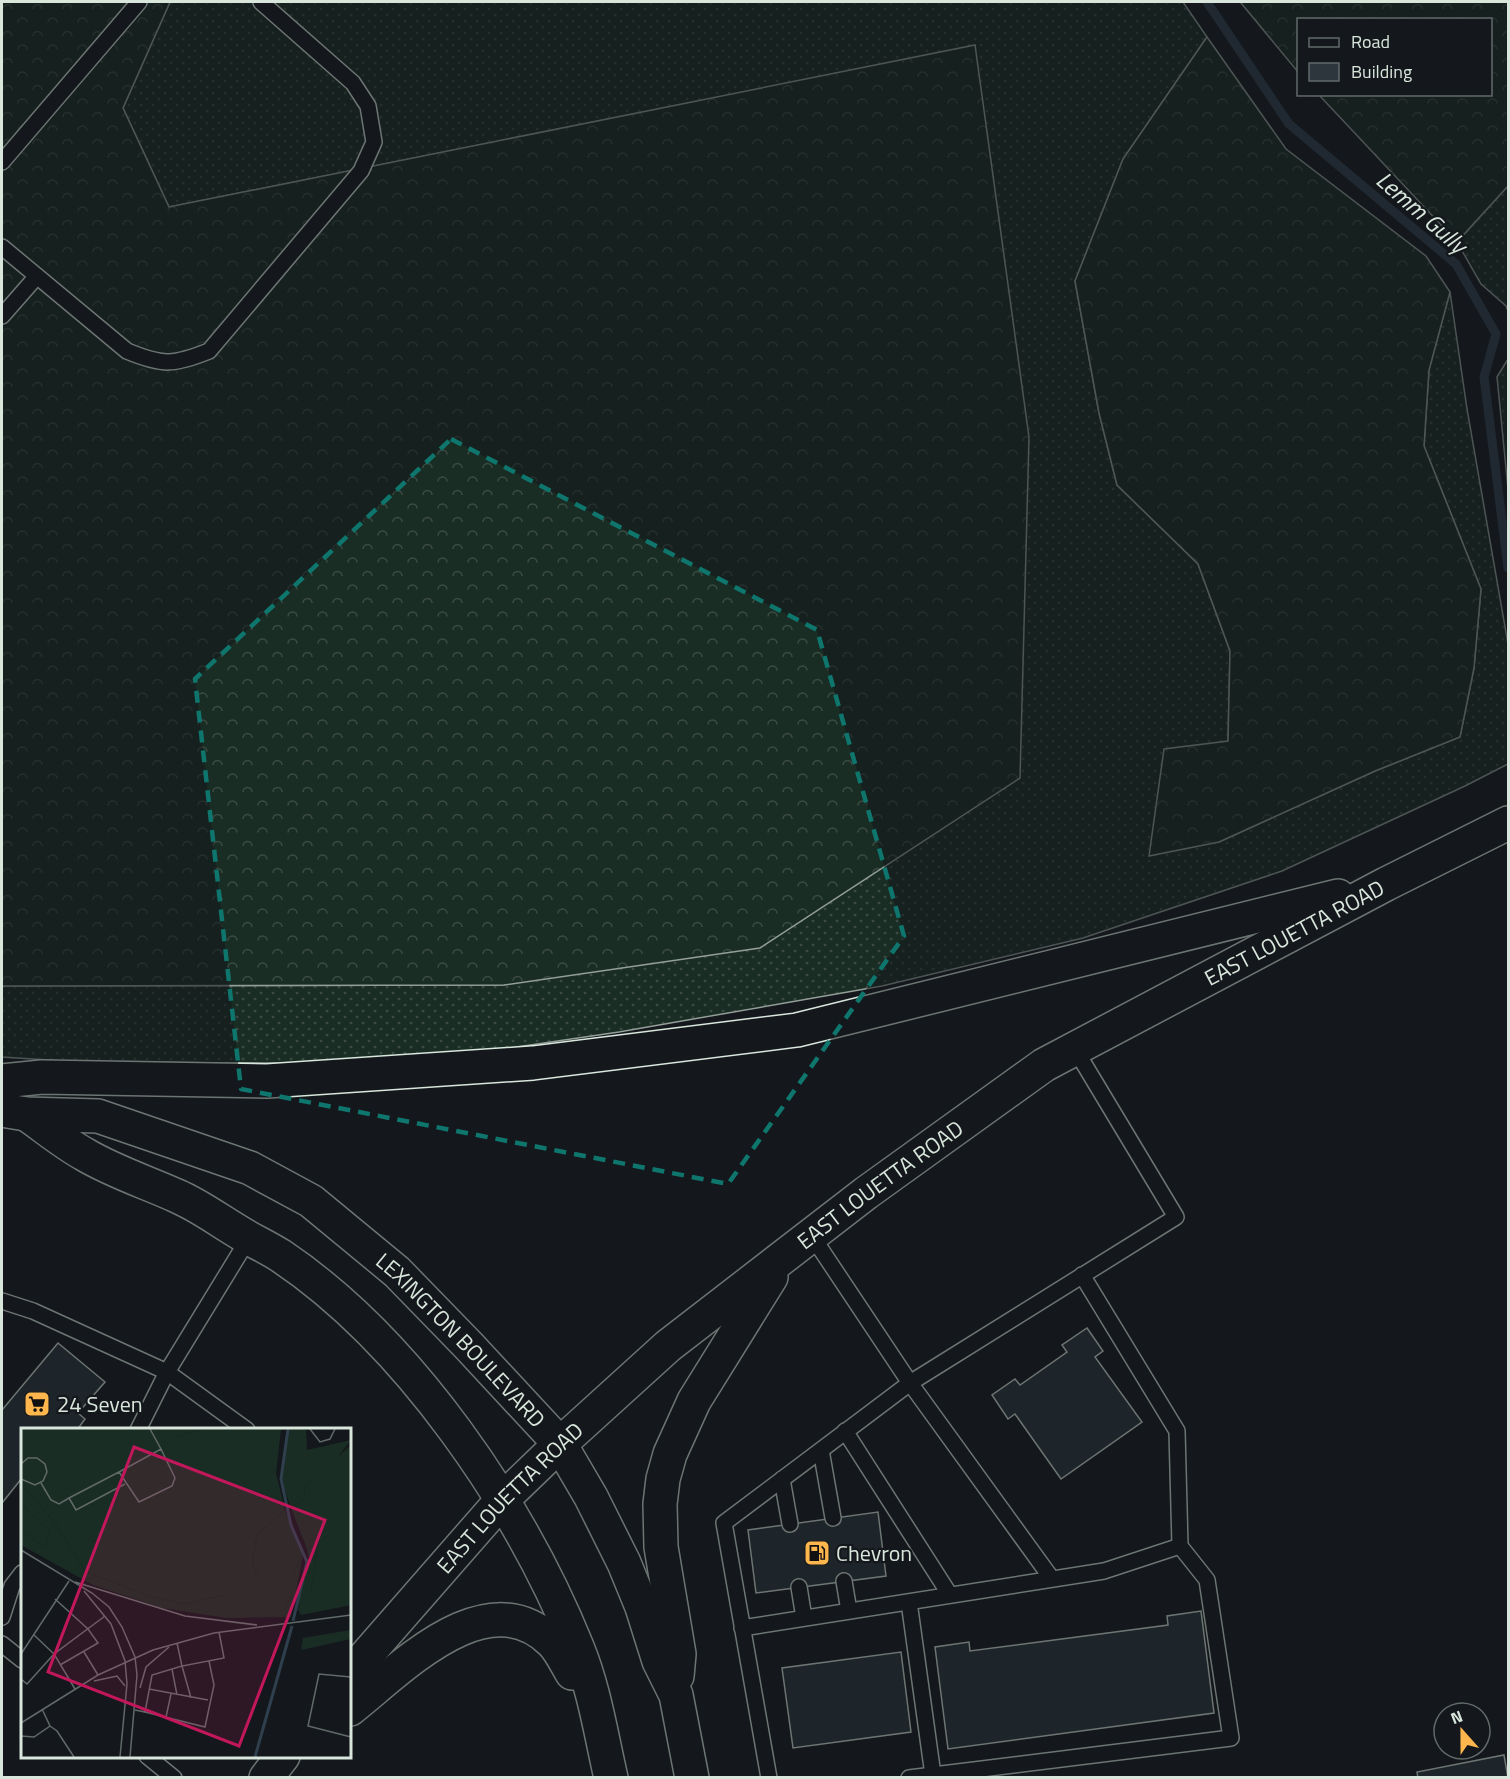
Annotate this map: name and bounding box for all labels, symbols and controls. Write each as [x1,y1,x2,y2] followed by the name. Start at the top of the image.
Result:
[1297,18,1492,96] legend
[1351,28,1390,55] text: Road
[1351,58,1412,85] text: Building
[1368,162,1478,264] water label: Lemm Gully
[1198,871,1390,994] street label: EAST LOUETTA ROAD
[789,1111,970,1258] street label: EAST LOUETTA ROAD
[368,1244,554,1435] street label: LEXINGTON BOULEVARD
[57,1387,143,1421] place label: 24 Seven
[22,1389,52,1419] supermarket icon: 24 Seven
[428,1414,591,1581] street label: EAST LOUETTA ROAD
[21,1428,351,1758] inset map
[836,1536,912,1570] place label: Chevron
[802,1538,832,1568] fuel station icon: Chevron
[1432,1701,1492,1761] north arrow
[1447,1704,1466,1730] text: N

